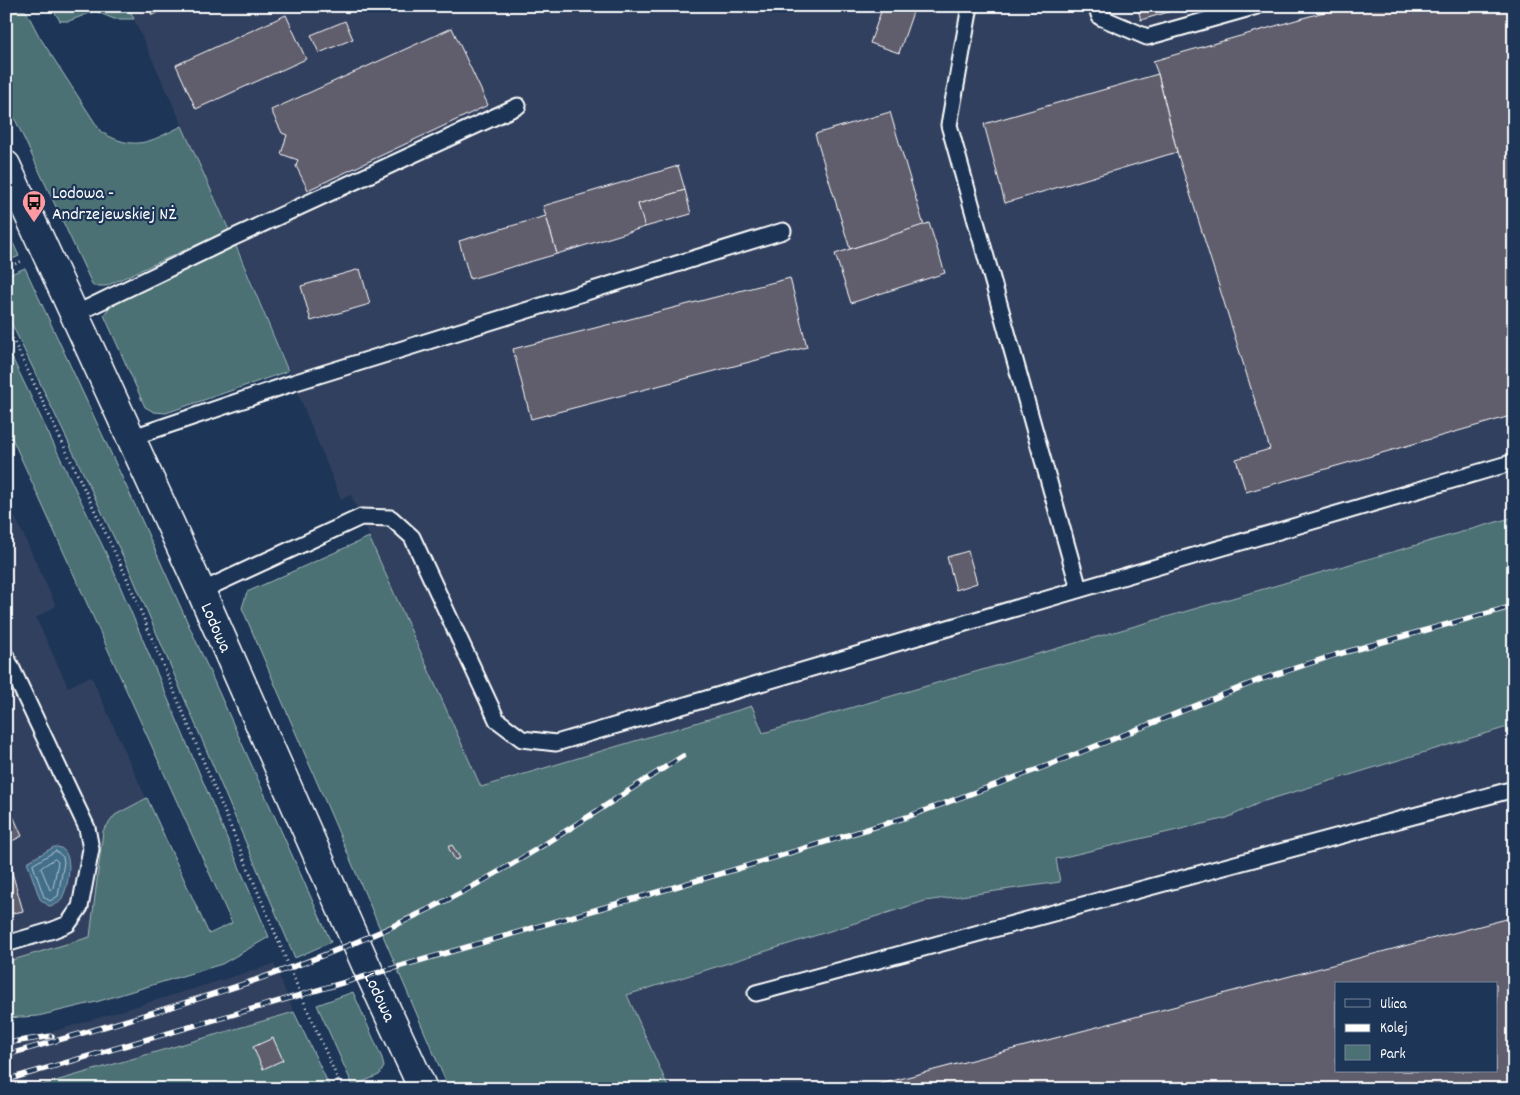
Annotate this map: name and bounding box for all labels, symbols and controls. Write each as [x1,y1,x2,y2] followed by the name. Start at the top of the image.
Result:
[52,182,176,228] place label: Lodowa - Andrzejewskiej NŻ
[21,189,47,223] bus stop icon: Lodowa - Andrzejewskiej NŻ
[193,599,237,657] street label: Lodowa
[356,969,401,1027] street label: Lodowa
[1335,982,1498,1072] legend
[1380,994,1408,1016] text: Ulica
[1380,1018,1408,1040] text: Kolej
[1380,1044,1406,1066] text: Park

